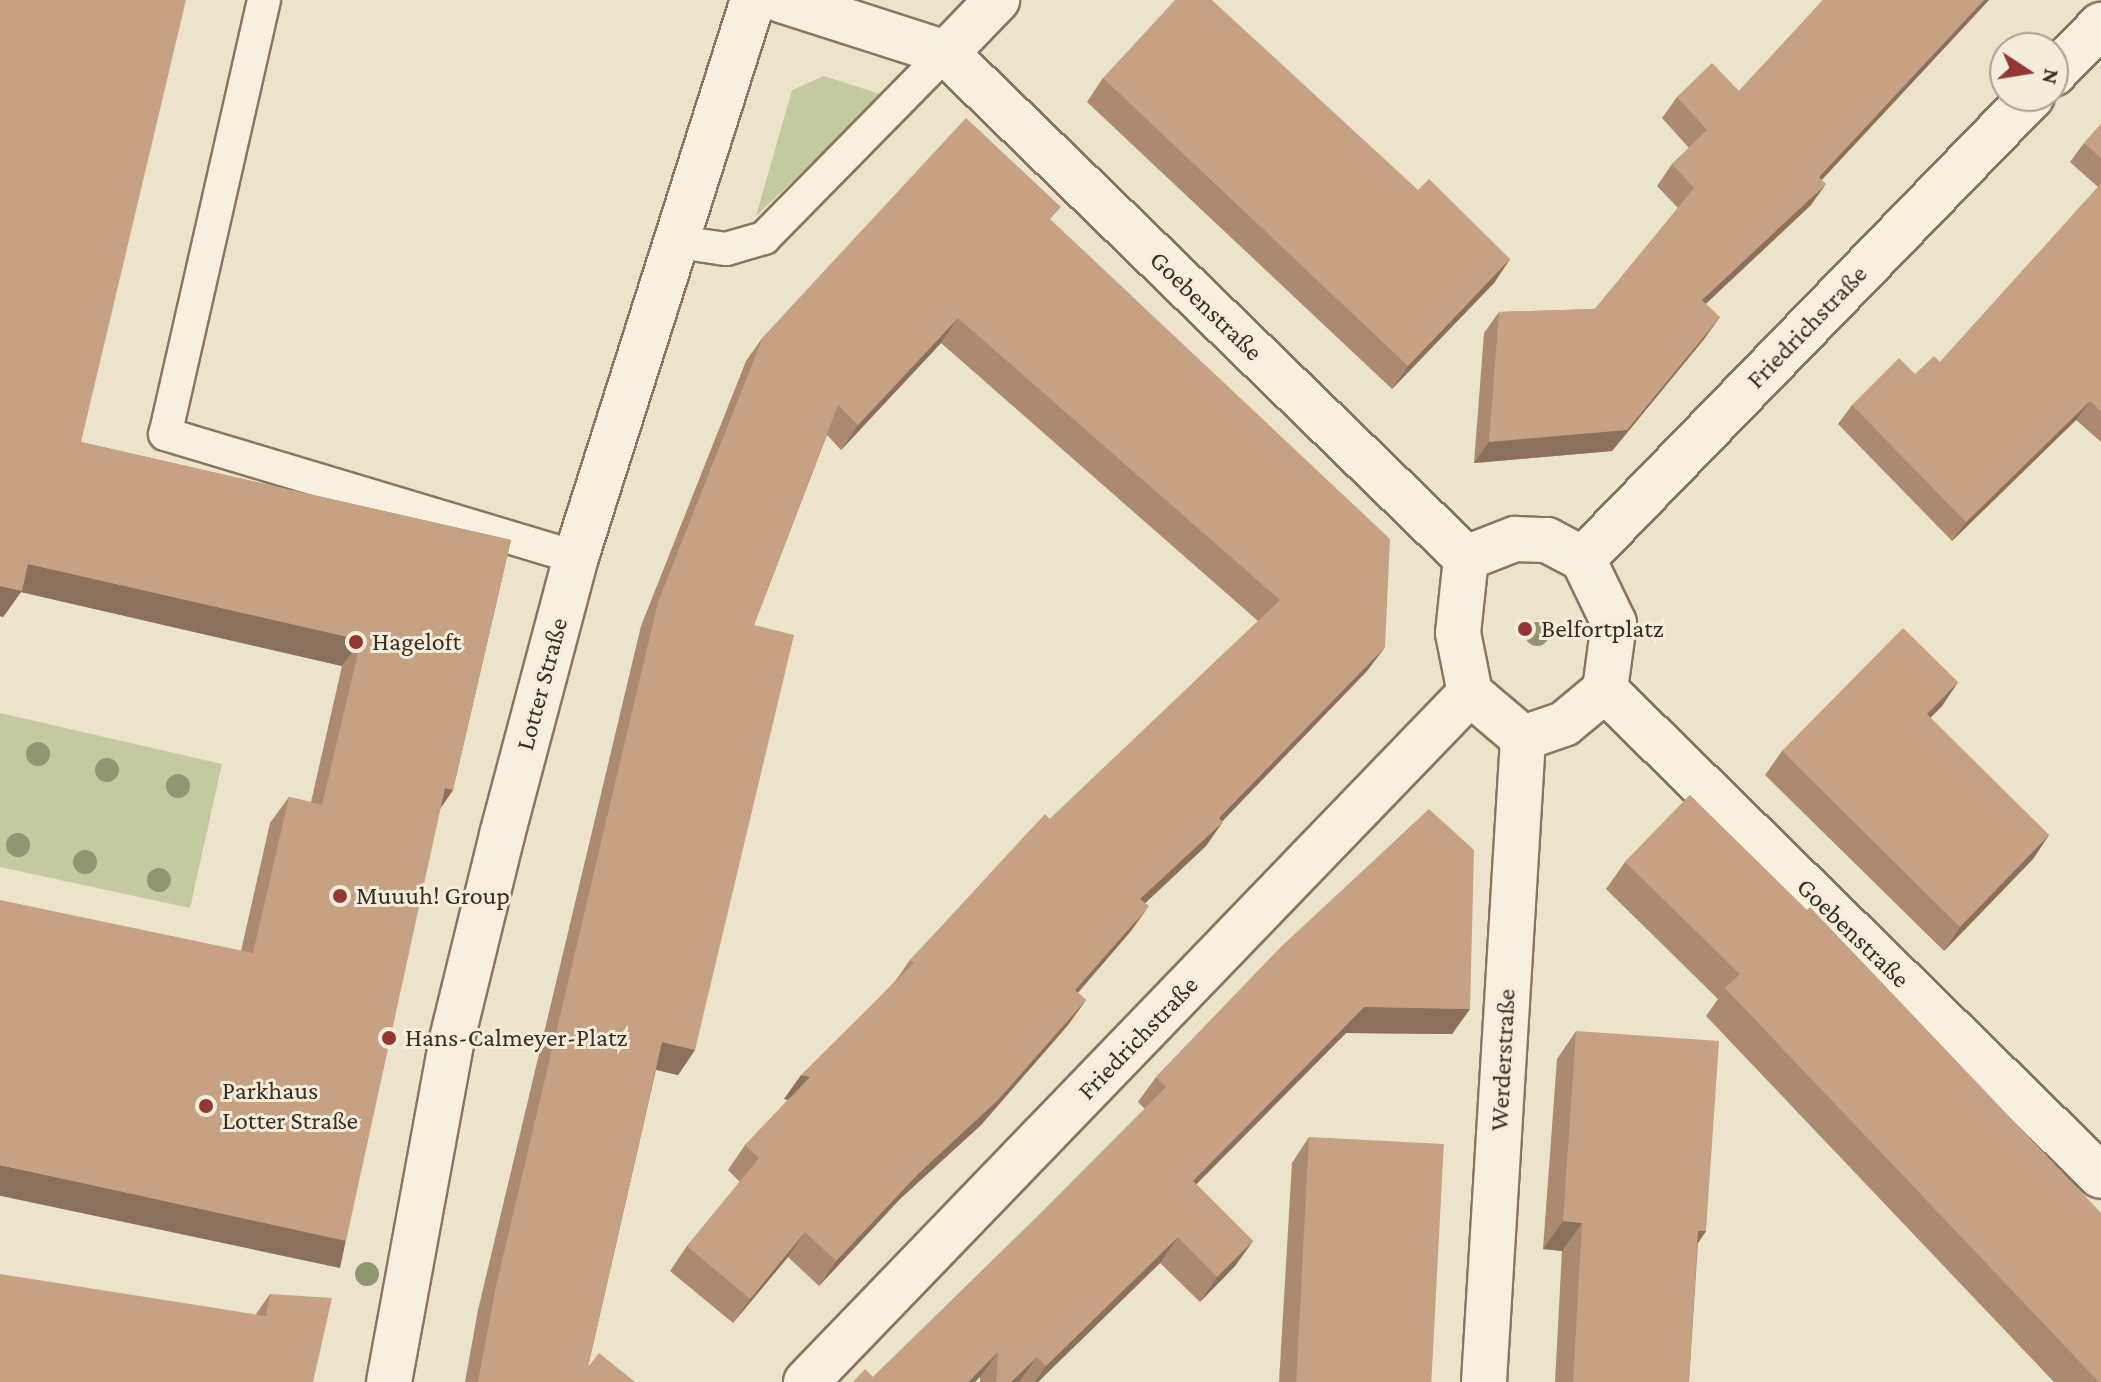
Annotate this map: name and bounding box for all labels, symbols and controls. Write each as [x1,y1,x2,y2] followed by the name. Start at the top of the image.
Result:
[1989,32,2069,112] north arrow
[2037,67,2065,87] text: N
[1143,244,1269,368] street label: Goebenstraße
[1740,259,1874,395] street label: Friedrichstraße
[1541,613,1664,645] place label: Belfortplatz
[509,614,575,754] street label: Lotter Straße
[1516,620,1534,638] marker: Belfortplatz
[372,626,461,658] place label: Hageloft
[347,633,365,651] marker: Hageloft
[1790,871,1916,995] street label: Goebenstraße
[356,880,510,912] place label: Muuuh! Group
[331,887,349,905] marker: Muuuh! Group
[1071,970,1205,1106] street label: Friedrichstraße
[1484,988,1522,1132] street label: Werderstraße
[405,1022,628,1054] place label: Hans-Calmeyer-Platz
[380,1029,398,1047] marker: Hans-Calmeyer-Platz
[222,1075,358,1136] place label: Parkhaus Lotter Straße
[197,1097,215,1115] marker: Parkhaus Lotter Straße

